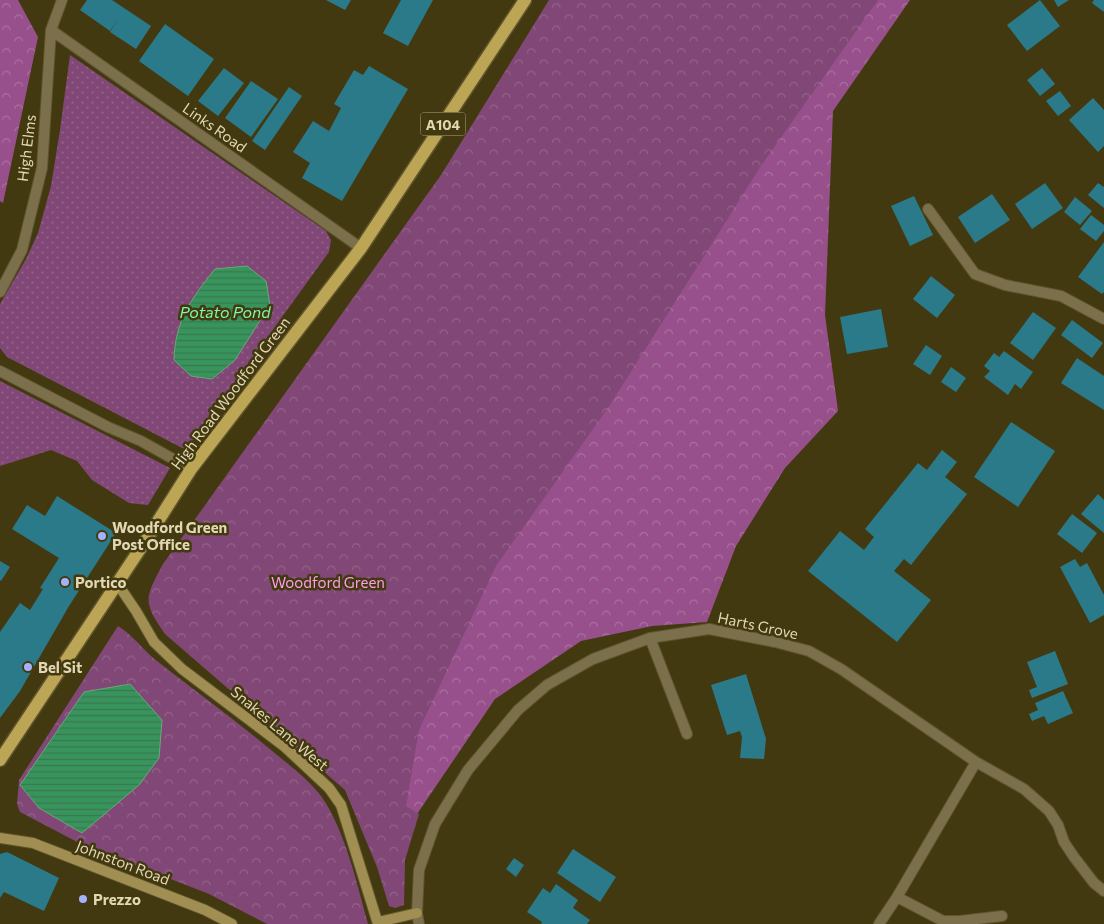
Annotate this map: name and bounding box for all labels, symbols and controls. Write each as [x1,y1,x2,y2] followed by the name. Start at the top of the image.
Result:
[180,98,250,156] street label: Links Road
[420,112,466,136] road number: A104
[13,113,39,183] street label: High Elms
[180,302,271,321] water label: Potato Pond
[167,313,293,473] street label: High Road Woodford Green
[112,518,227,553] place label: Woodford Green Post Office
[96,530,108,542] marker: Woodford Green Post Office
[75,573,126,591] place label: Portico
[271,573,385,591] park label: Woodford Green
[59,576,71,588] marker: Portico
[716,608,800,642] street label: Harts Grove
[38,658,82,676] place label: Bel Sit
[22,661,34,673] marker: Bel Sit
[228,682,332,774] street label: Snakes Lane West
[74,836,172,888] street label: Johnston Road
[93,890,141,908] place label: Prezzo
[77,893,89,905] marker: Prezzo

